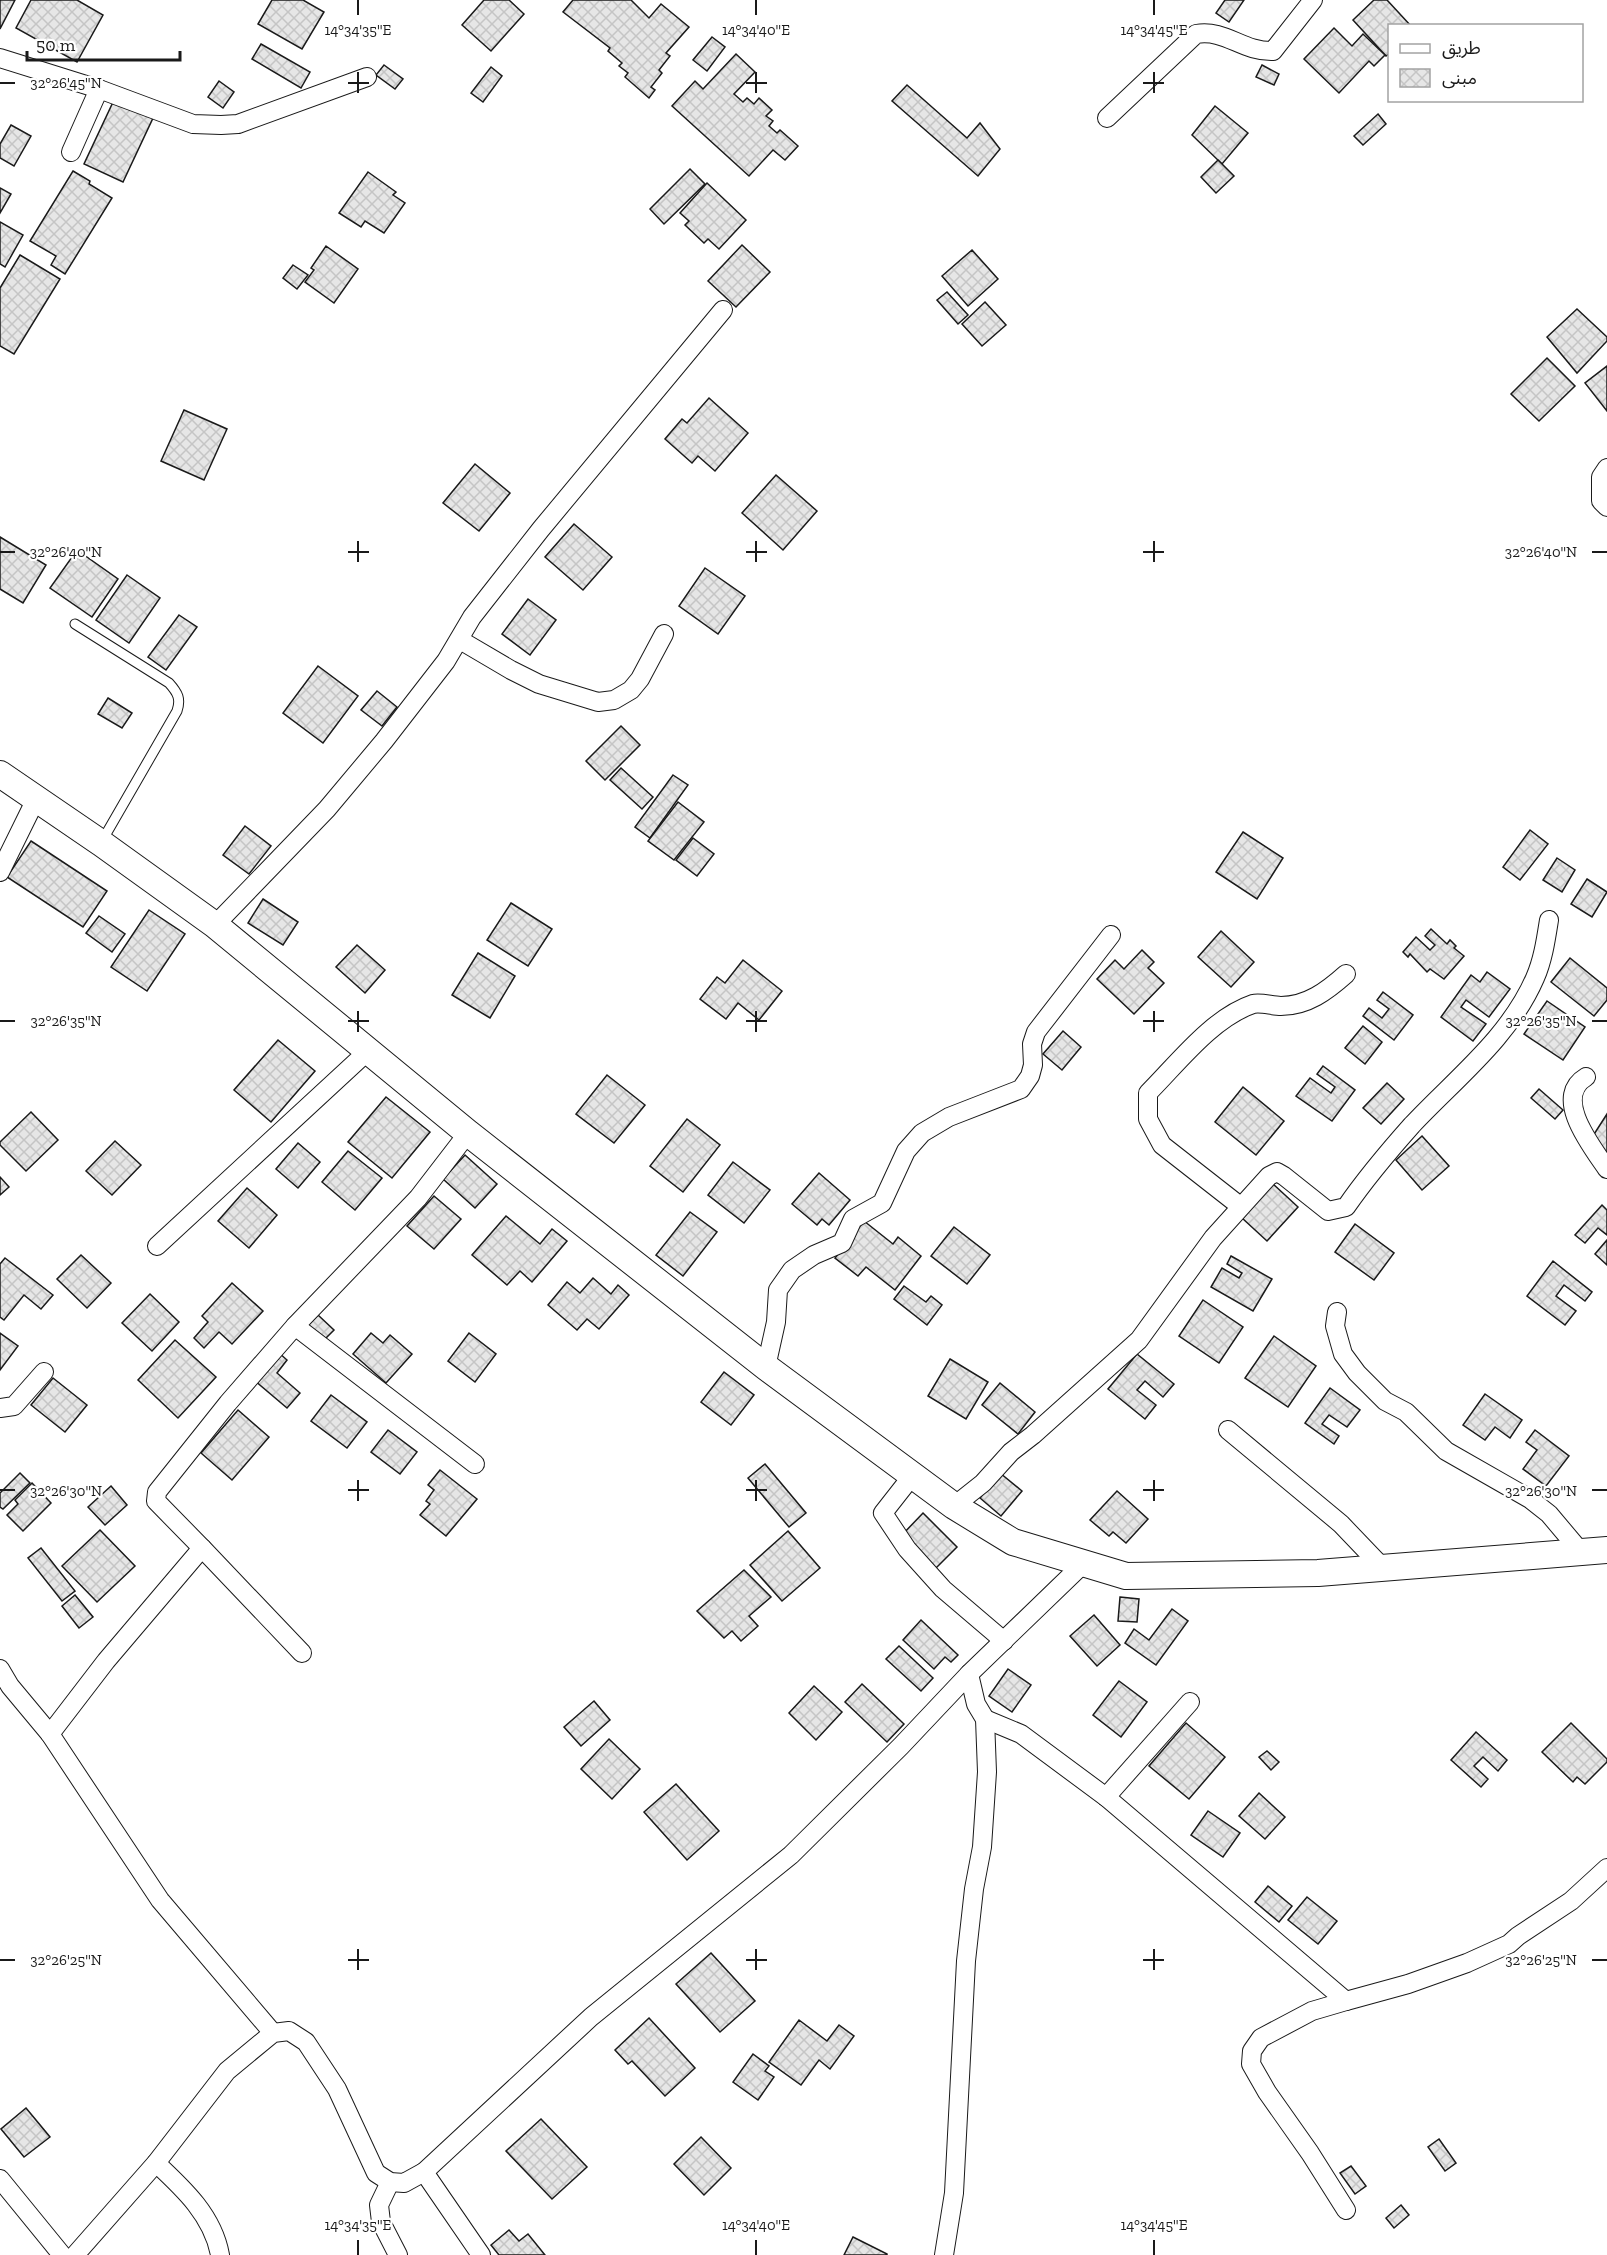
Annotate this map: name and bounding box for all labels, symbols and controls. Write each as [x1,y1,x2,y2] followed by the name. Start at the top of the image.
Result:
[325,21,392,39] text: 14°34'35"E
[722,21,790,39] text: 14°34'40"E
[1120,21,1188,39] text: 14°34'45"E
[27,24,180,62] scale bar
[1388,24,1583,102] legend
[36,34,76,56] text: 50 m
[1442,37,1481,59] text: طريق
[1442,67,1477,89] text: مبنى
[30,74,102,92] text: 32°26'45"N
[30,543,102,561] text: 32°26'40"N
[1505,543,1577,561] text: 32°26'40"N
[30,1012,102,1030] text: 32°26'35"N
[1505,1012,1577,1030] text: 32°26'35"N
[30,1482,102,1500] text: 32°26'30"N
[1505,1482,1577,1500] text: 32°26'30"N
[30,1951,102,1969] text: 32°26'25"N
[1505,1951,1577,1969] text: 32°26'25"N
[325,2216,392,2234] text: 14°34'35"E
[722,2216,790,2234] text: 14°34'40"E
[1120,2216,1188,2234] text: 14°34'45"E

